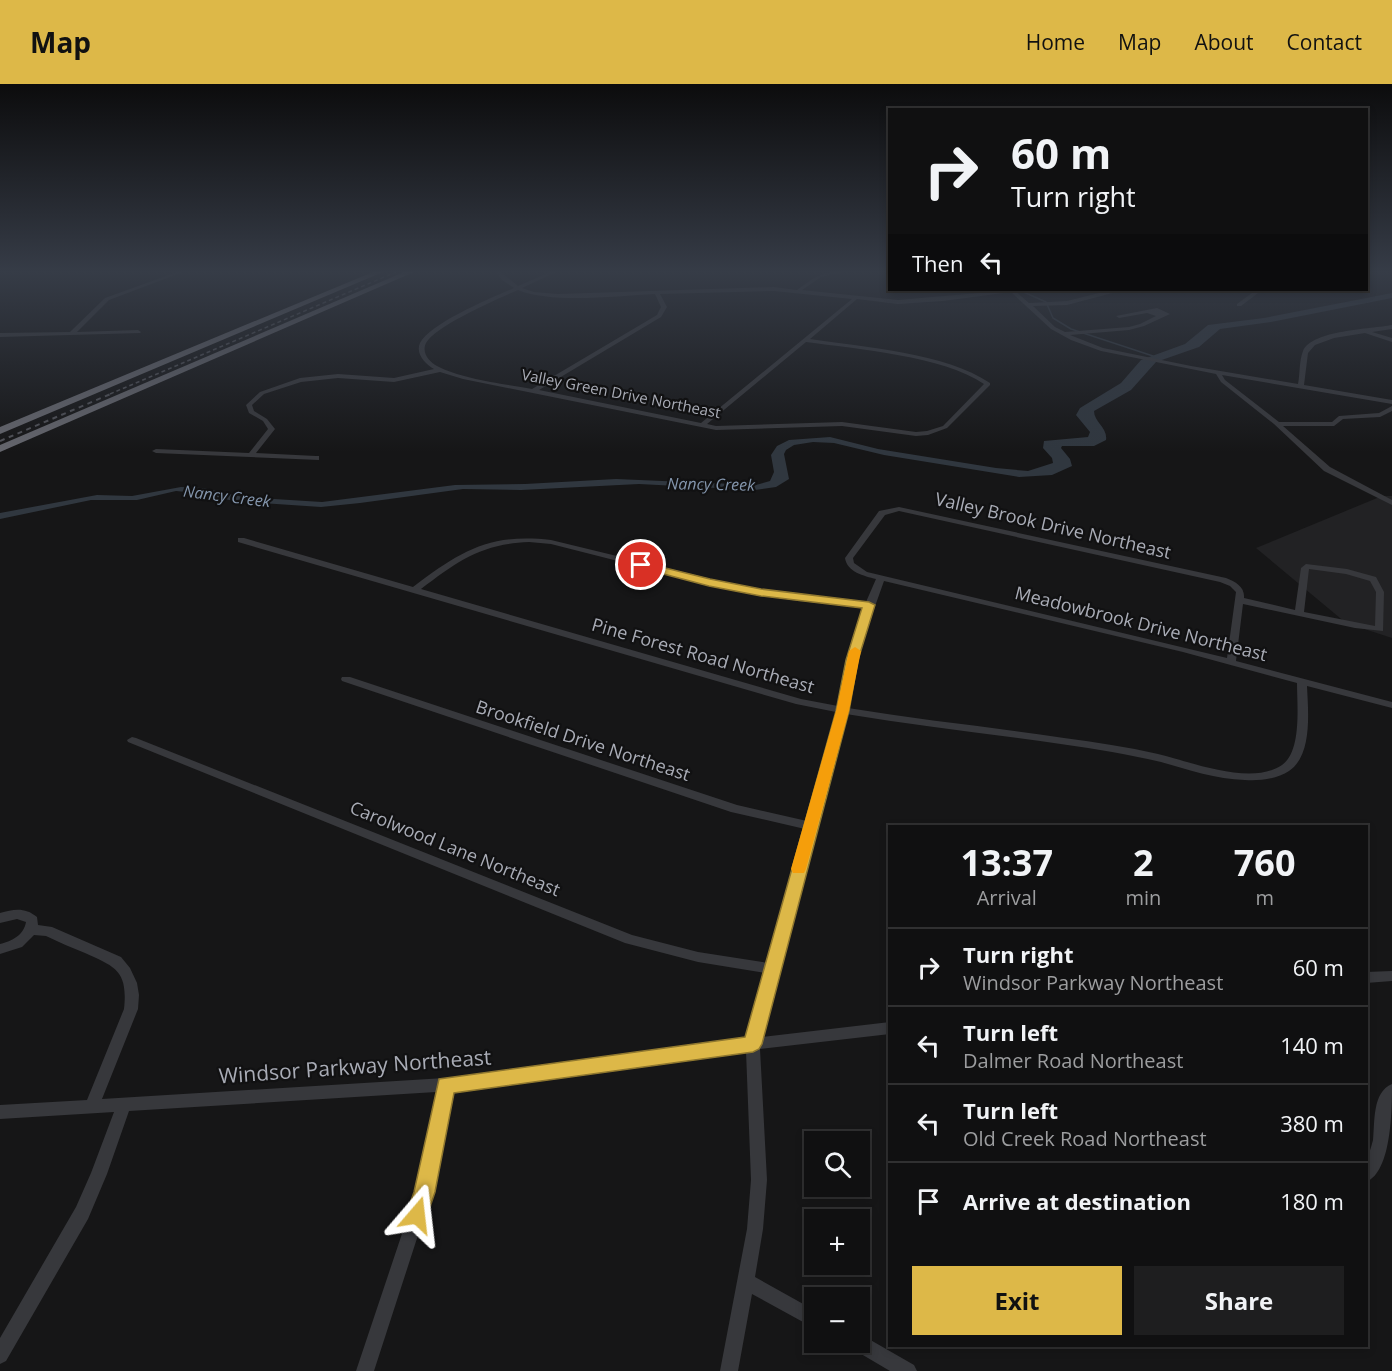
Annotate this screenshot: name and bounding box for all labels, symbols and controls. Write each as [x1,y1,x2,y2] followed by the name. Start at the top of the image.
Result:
[30,23,91,61] text: Map
[1026,28,1085,56] text: Home
[1118,28,1161,56] text: Map
[1194,28,1254,56] text: About
[1287,28,1362,56] text: Contact
[1011,124,1111,181] text: 60 m
[912,132,990,210] icon: right
[1011,178,1136,215] text: Turn right
[975,246,1008,279] icon: left
[912,248,963,278] text: Then
[520,364,723,422] street label: Valley Green Drive Northeast
[667,472,756,496] water label: Nancy Creek
[182,480,273,512] water label: Nancy Creek
[933,486,1174,564] street label: Valley Brook Drive Northeast
[615,539,666,590] pin
[624,548,657,581] icon: arrive
[1013,580,1270,666] street label: Meadowbrook Drive Northeast
[589,612,817,698] street label: Pine Forest Road Northeast
[473,694,694,786] street label: Brookfield Drive Northeast
[347,795,564,901] street label: Carolwood Lane Northeast
[960,838,1053,887] text: 13:37
[1133,838,1154,887] text: 2
[1234,838,1296,887] text: 760
[977,884,1037,911] text: Arrival
[1125,884,1161,911] text: min
[1255,884,1274,911] text: m
[963,939,1074,969] text: Turn right
[912,951,945,984] icon: right
[1293,952,1344,982] text: 60 m
[963,969,1223,996] text: Windsor Parkway Northeast
[963,1017,1058,1047] text: Turn left
[912,1029,945,1062] icon: left
[1280,1030,1344,1060] text: 140 m
[218,1043,492,1089] street label: Windsor Parkway Northeast
[963,1047,1183,1074] text: Dalmer Road Northeast
[963,1095,1058,1125] text: Turn left
[912,1107,945,1140] icon: left
[1280,1108,1344,1138] text: 380 m
[963,1125,1207,1152] text: Old Creek Road Northeast
[804,1131,870,1353] map controls
[804,1131,870,1197] button: search
[385,1183,449,1247] position arrow
[912,1185,945,1218] icon: arrive
[963,1186,1191,1216] text: Arrive at destination
[1280,1186,1344,1216] text: 180 m
[804,1209,870,1275] button: +
[912,1266,1122,1335] button: Exit
[1134,1266,1344,1335] button: Share
[804,1287,870,1353] button: −

